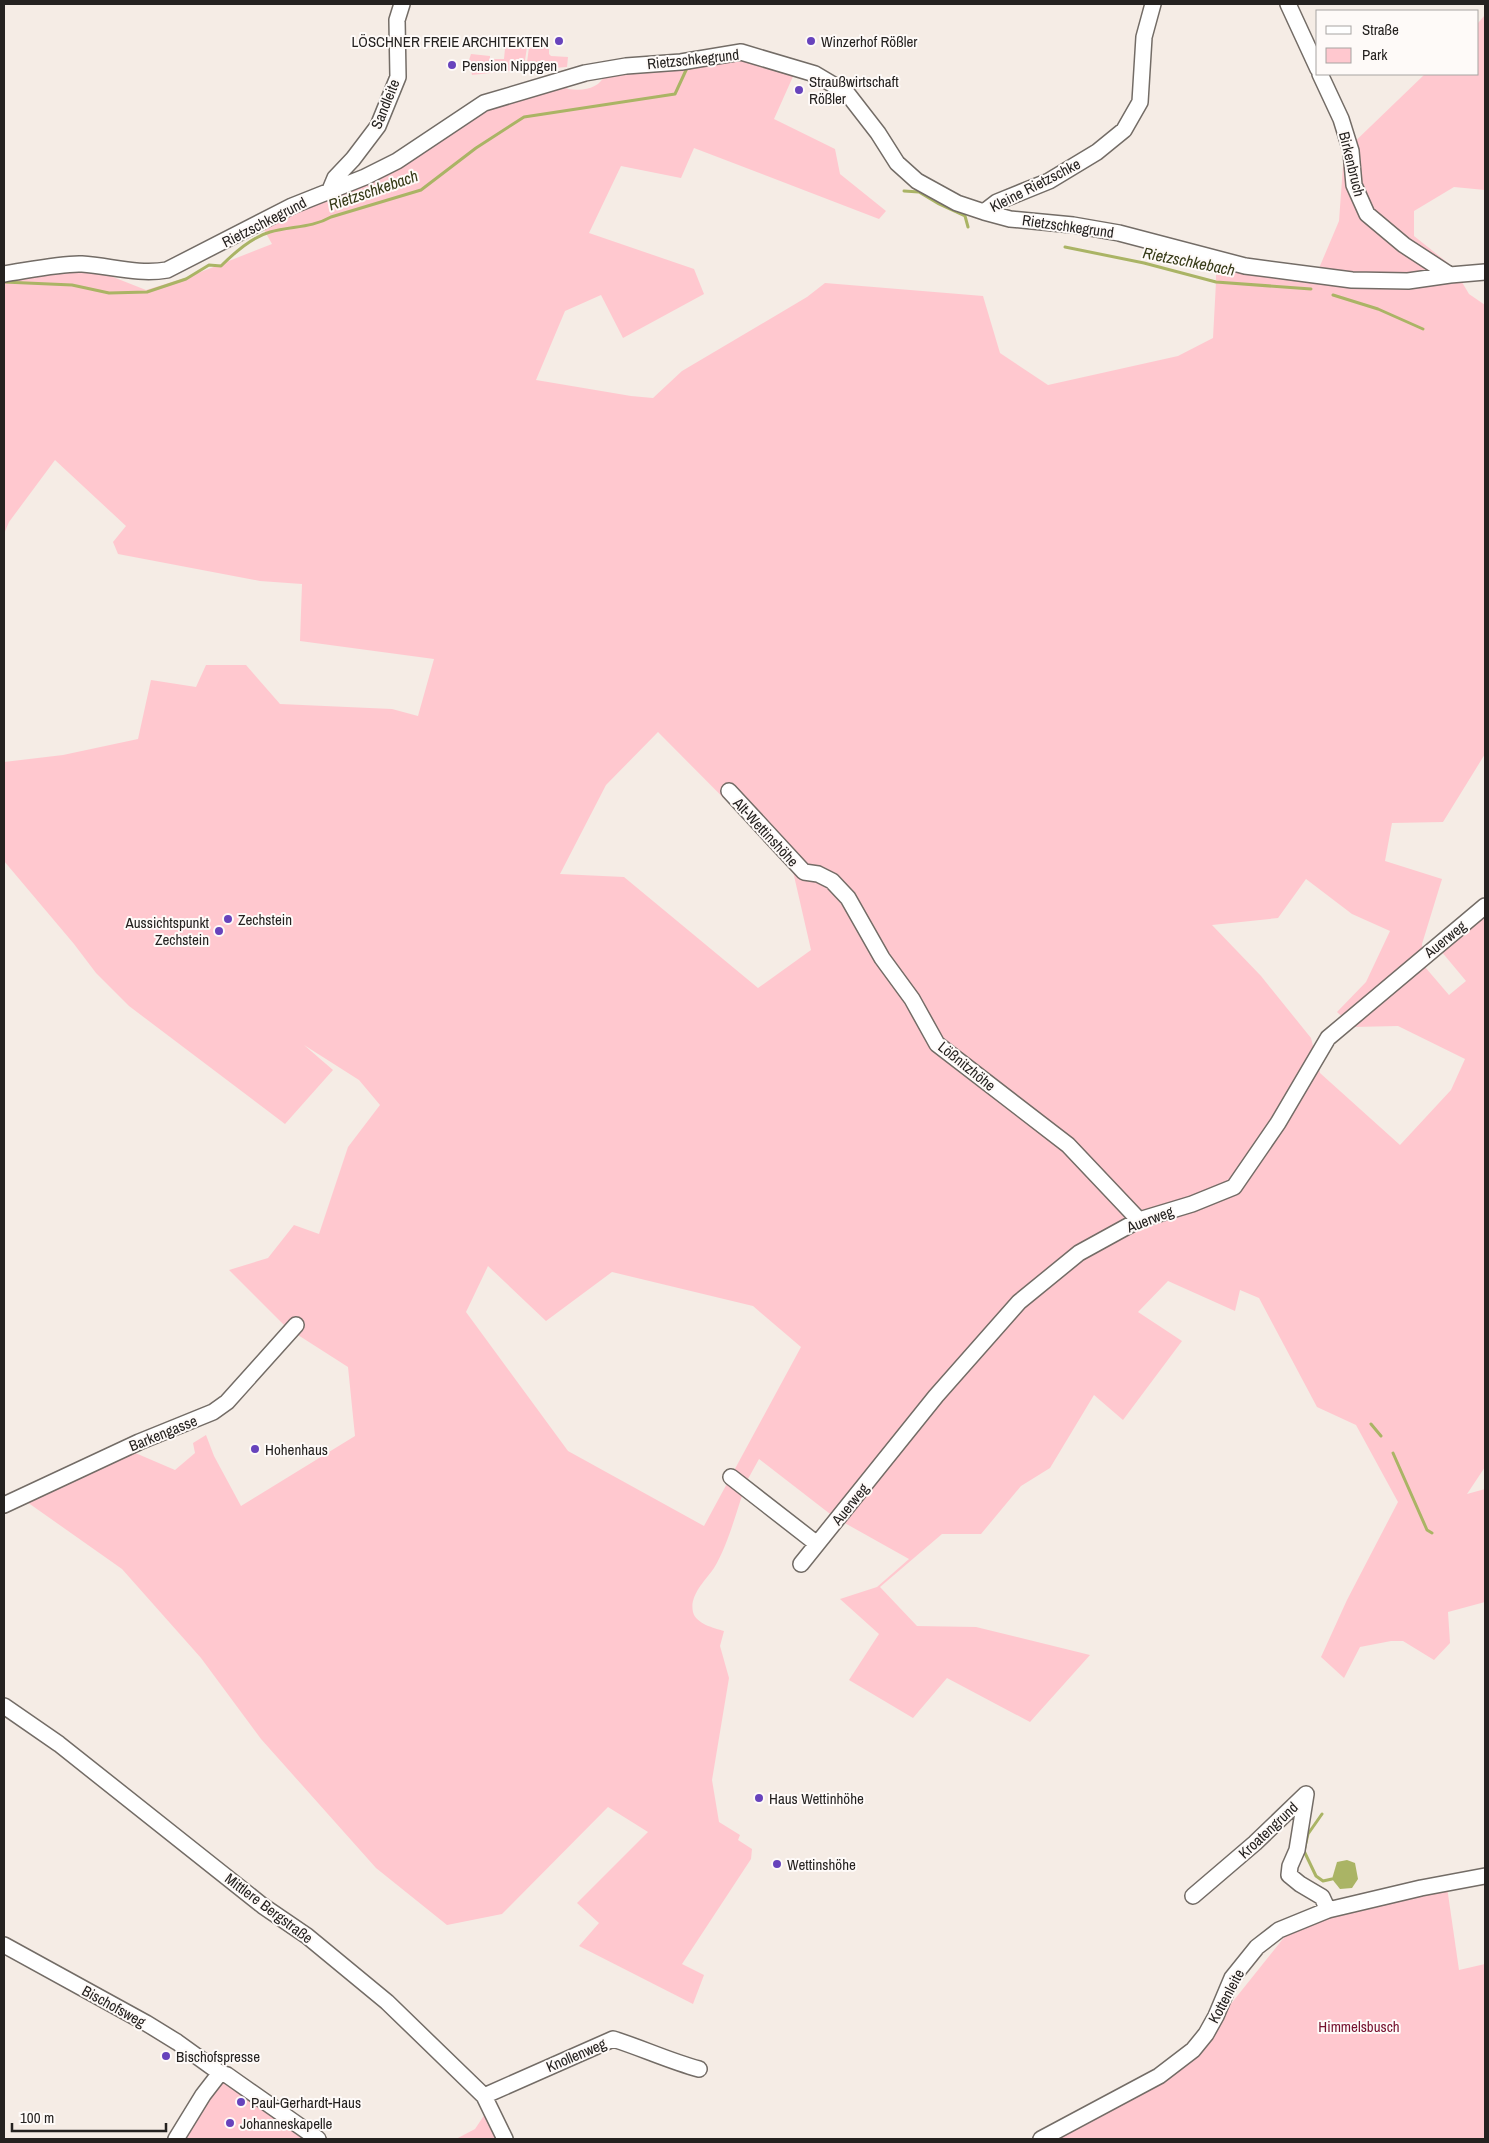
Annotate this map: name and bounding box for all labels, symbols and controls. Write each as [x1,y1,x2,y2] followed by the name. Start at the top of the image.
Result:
[1316,10,1479,75] legend
[1362,19,1399,40] text: Straße
[351,31,549,52] place label: LÖSCHNER FREIE ARCHITEKTEN
[821,31,917,52] place label: Winzerhof Rößler
[553,35,565,47] marker: LÖSCHNER FREIE ARCHITEKTEN
[805,35,817,47] marker: Winzerhof Rößler
[646,44,740,74] street label: Rietzschkegrund
[1362,44,1388,65] text: Park
[462,55,557,76] place label: Pension Nippgen
[446,59,458,71] marker: Pension Nippgen
[809,71,899,109] place label: Straußwirtschaft Rößler
[366,76,405,132] street label: Sandleite
[793,84,805,96] marker: Straußwirtschaft Rößler
[1334,129,1370,199] street label: Birkenbruch
[986,153,1084,217] street label: Kleine Rietzschke
[325,164,421,216] water label: Rietzschkebach
[218,192,310,252] street label: Rietzschkegrund
[1021,209,1115,243] street label: Rietzschkegrund
[1141,241,1237,281] water label: Rietzschkebach
[728,792,804,871] street label: Alt-Wettinshöhe
[238,909,292,930] place label: Zechstein
[125,912,210,950] place label: Aussichtspunkt Zechstein
[222,913,234,925] marker: Zechstein
[1419,915,1471,963] street label: Auerweg
[213,925,225,937] marker: Aussichtspunkt Zechstein
[934,1036,1000,1096] street label: Lößnitzhöhe
[1123,1200,1177,1238] street label: Auerweg
[126,1410,200,1456] street label: Barkengasse
[265,1439,328,1460] place label: Hohenhaus
[249,1443,261,1455] marker: Hohenhaus
[826,1478,874,1530] street label: Auerweg
[769,1788,864,1809] place label: Haus Wettinhöhe
[753,1792,765,1804] marker: Haus Wettinhöhe
[1234,1797,1302,1863] street label: Kroatengrund
[787,1854,856,1875] place label: Wettinshöhe
[771,1858,783,1870] marker: Wettinshöhe
[221,1868,317,1948] street label: Mittlere Bergstraße
[1203,1965,1249,2027] street label: Kottenleite
[78,1980,150,2032] street label: Bischofsweg
[1318,2016,1400,2037] park label: Himmelsbusch
[543,2033,610,2077] street label: Knollenweg
[176,2046,260,2067] place label: Bischofspresse
[160,2050,172,2062] marker: Bischofspresse
[251,2092,361,2113] place label: Paul-Gerhardt-Haus
[235,2096,247,2108] marker: Paul-Gerhardt-Haus
[12,2100,166,2132] scale bar
[20,2107,54,2128] text: 100 m
[240,2113,332,2134] place label: Johanneskapelle
[224,2117,236,2129] marker: Johanneskapelle

